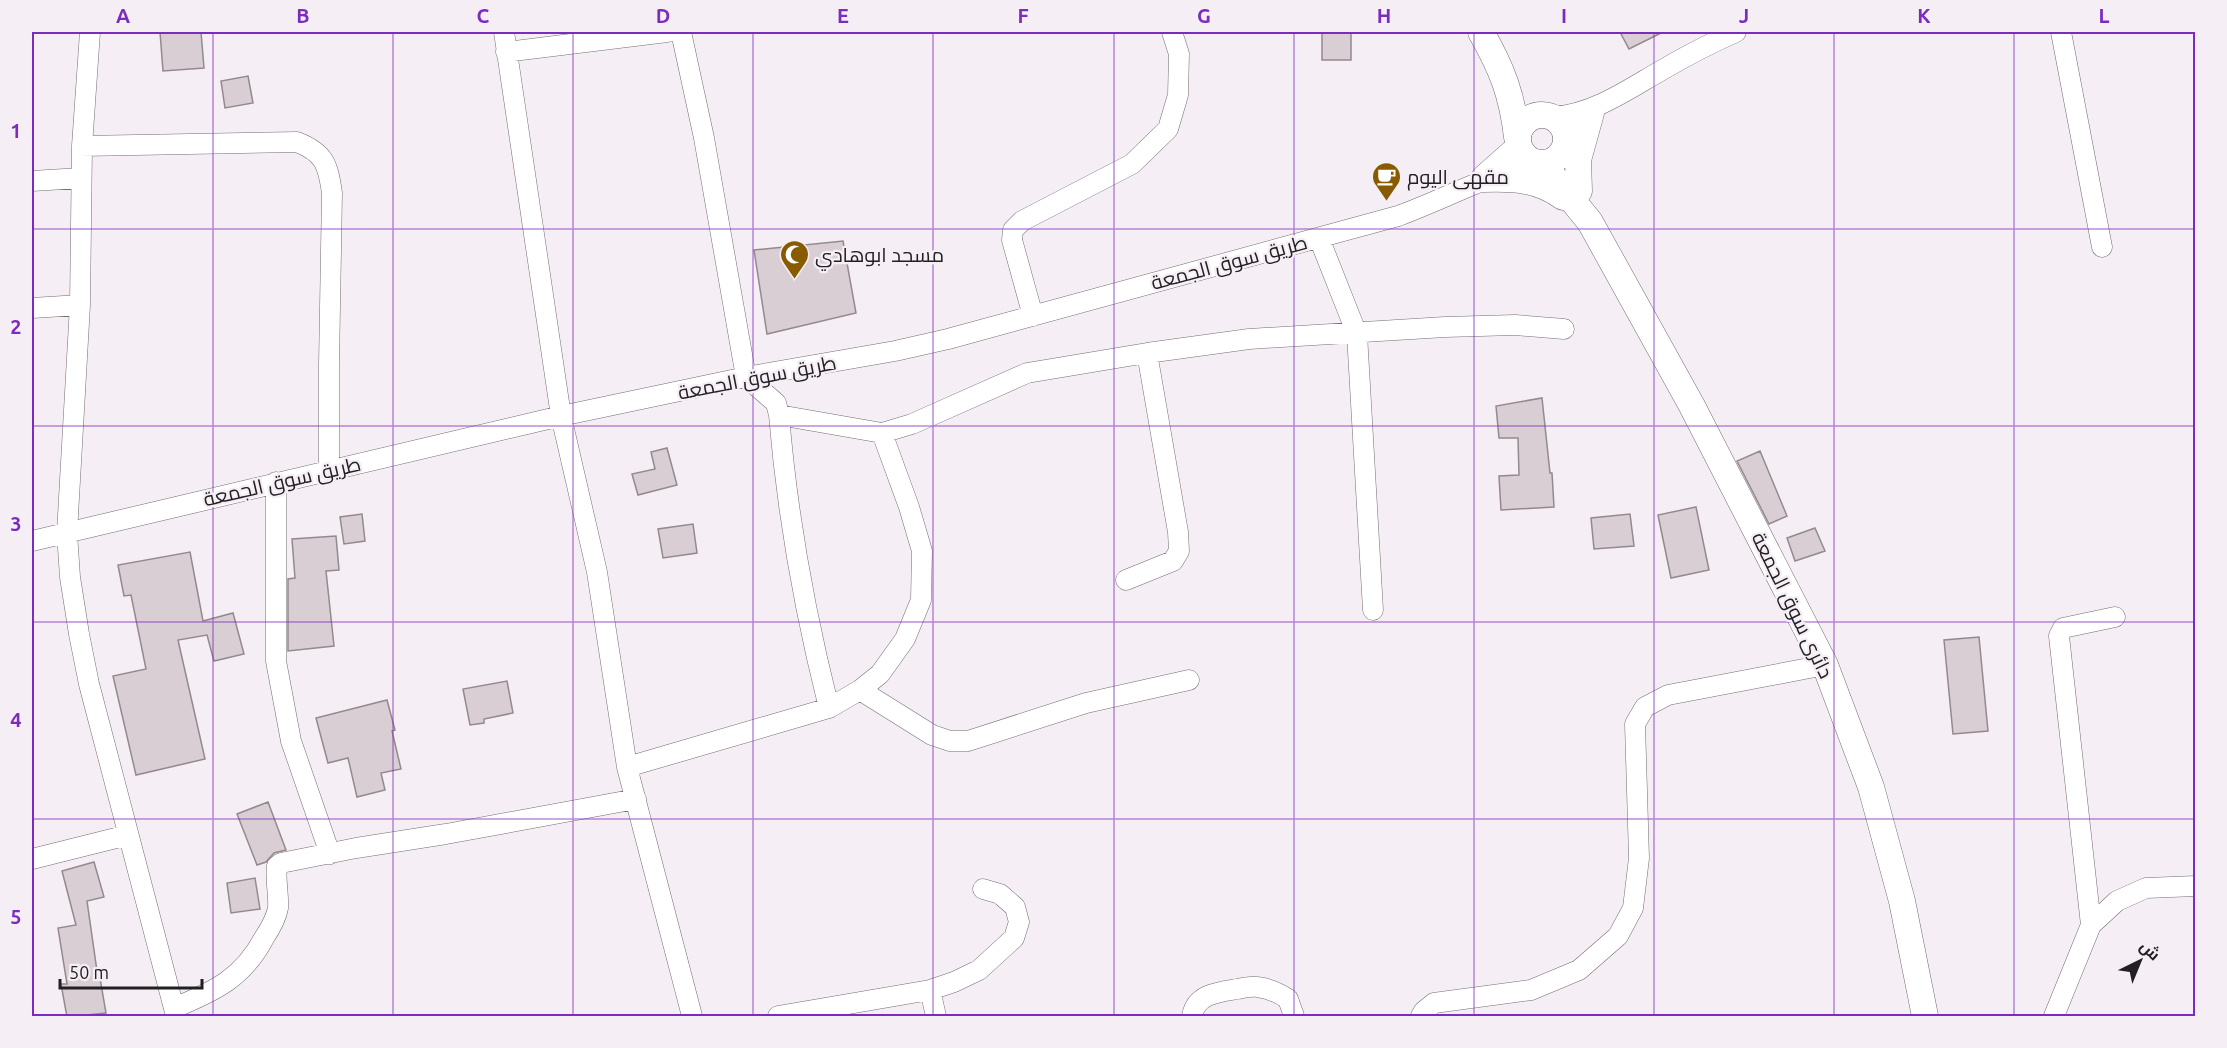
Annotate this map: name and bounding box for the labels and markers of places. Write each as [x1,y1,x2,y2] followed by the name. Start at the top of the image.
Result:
[1370,160,1402,202] cafe icon: مقهى اليوم
[1407,165,1509,191] place label: مقهى اليوم
[778,238,810,280] mosque icon: مسجد ابوهادي
[815,243,944,271] place label: مسجد ابوهادي

